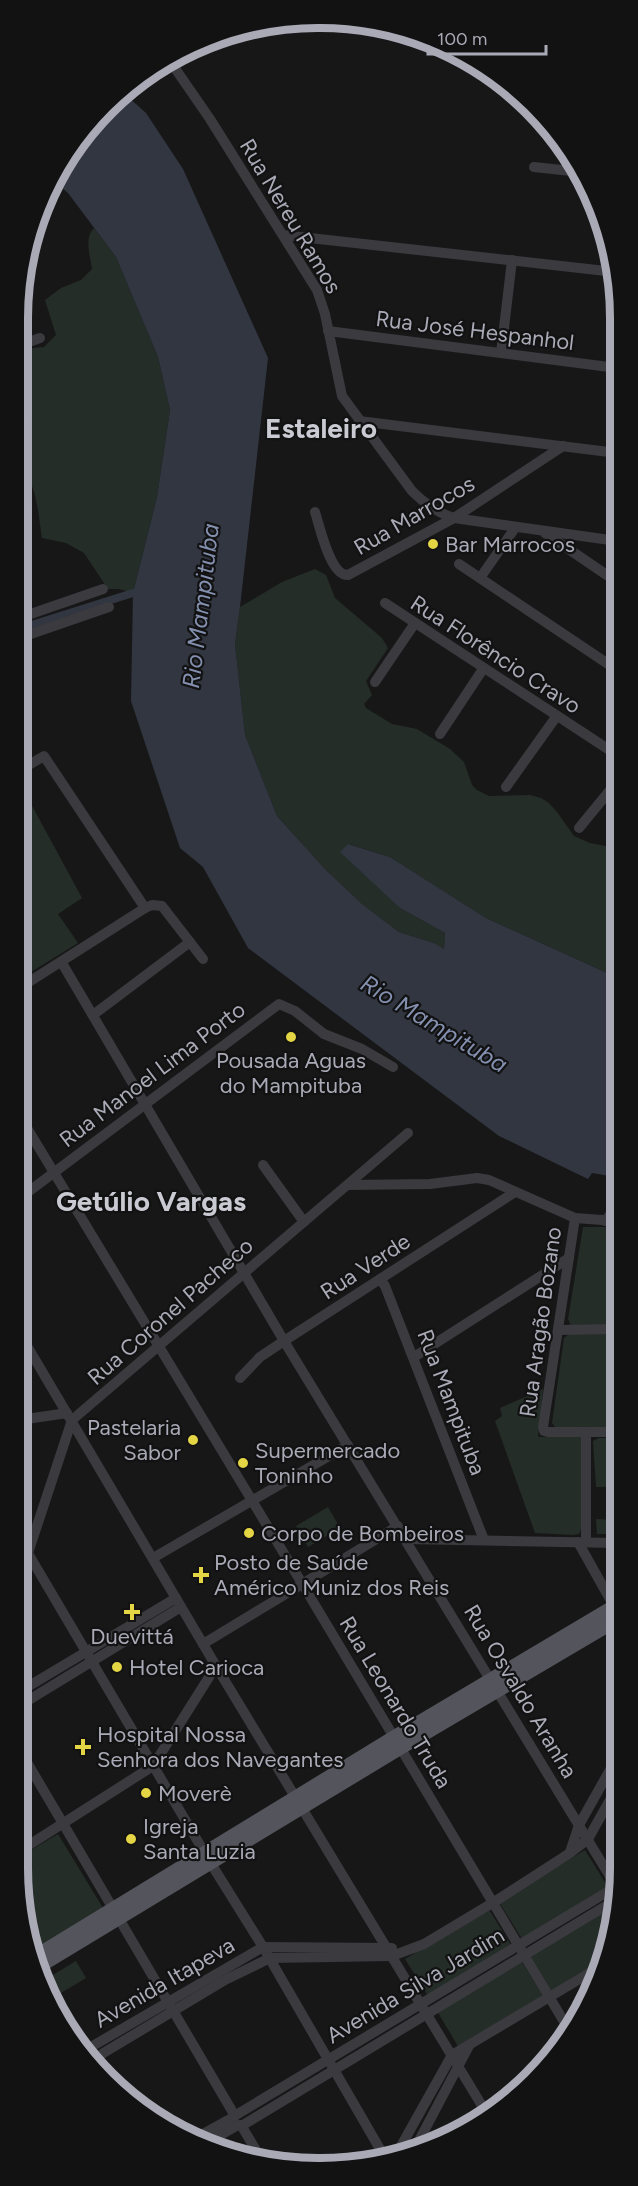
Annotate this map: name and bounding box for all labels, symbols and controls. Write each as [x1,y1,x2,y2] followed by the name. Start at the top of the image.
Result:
[428,18,546,56] scale bar
[437,28,487,50] text: 100 m
[234,134,347,298] street label: Rua Nereu Ramos
[374,305,576,356] street label: Rua José Hespanhol
[265,411,377,445] district label: Estaleiro
[349,470,479,561] street label: Rua Marrocos
[176,522,225,690] water label: Rio Mampituba
[445,531,575,558] place label: Bar Marrocos
[426,537,440,551] marker: Bar Marrocos
[406,589,586,720] street label: Rua Florêncio Cravo
[356,968,513,1079] water label: Rio Mampituba
[54,996,250,1153] street label: Rua Manoel Lima Porto
[284,1030,298,1044] marker: Pousada Aguas do Mampituba
[216,1047,366,1099] place label: Pousada Aguas do Mampituba
[56,1184,246,1218] district label: Getúlio Vargas
[514,1225,567,1419] street label: Rua Aragão Bozano
[315,1227,415,1305] street label: Rua Verde
[82,1232,259,1391] street label: Rua Coronel Pacheco
[411,1325,492,1479] street label: Rua Mampituba
[87,1414,182,1466] place label: Pastelaria Sabor
[186,1433,200,1447] marker: Pastelaria Sabor
[255,1437,400,1489] place label: Supermercado Toninho
[236,1456,250,1470] marker: Supermercado Toninho
[261,1520,464,1547] place label: Corpo de Bombeiros
[242,1526,256,1540] marker: Corpo de Bombeiros
[214,1549,449,1601] place label: Posto de Saúde Américo Muniz dos Reis
[192,1566,210,1584] marker: Posto de Saúde Américo Muniz dos Reis
[458,1600,583,1783] street label: Rua Osvaldo Aranha
[123,1603,141,1621] marker: Duevittá
[334,1611,458,1793] street label: Rua Leonardo Truda
[90,1623,174,1650] place label: Duevittá
[129,1654,264,1681] place label: Hotel Carioca
[110,1660,124,1674] marker: Hotel Carioca
[97,1721,343,1773] place label: Hospital Nossa Senhora dos Navegantes
[74,1738,92,1756] marker: Hospital Nossa Senhora dos Navegantes
[158,1780,232,1807] place label: Moverè
[139,1786,153,1800] marker: Moverè
[143,1813,256,1865] place label: Igreja Santa Luzia
[124,1832,138,1846] marker: Igreja Santa Luzia
[321,1922,509,2049] street label: Avenida Silva Jardim
[89,1931,239,2033] street label: Avenida Itapeva

